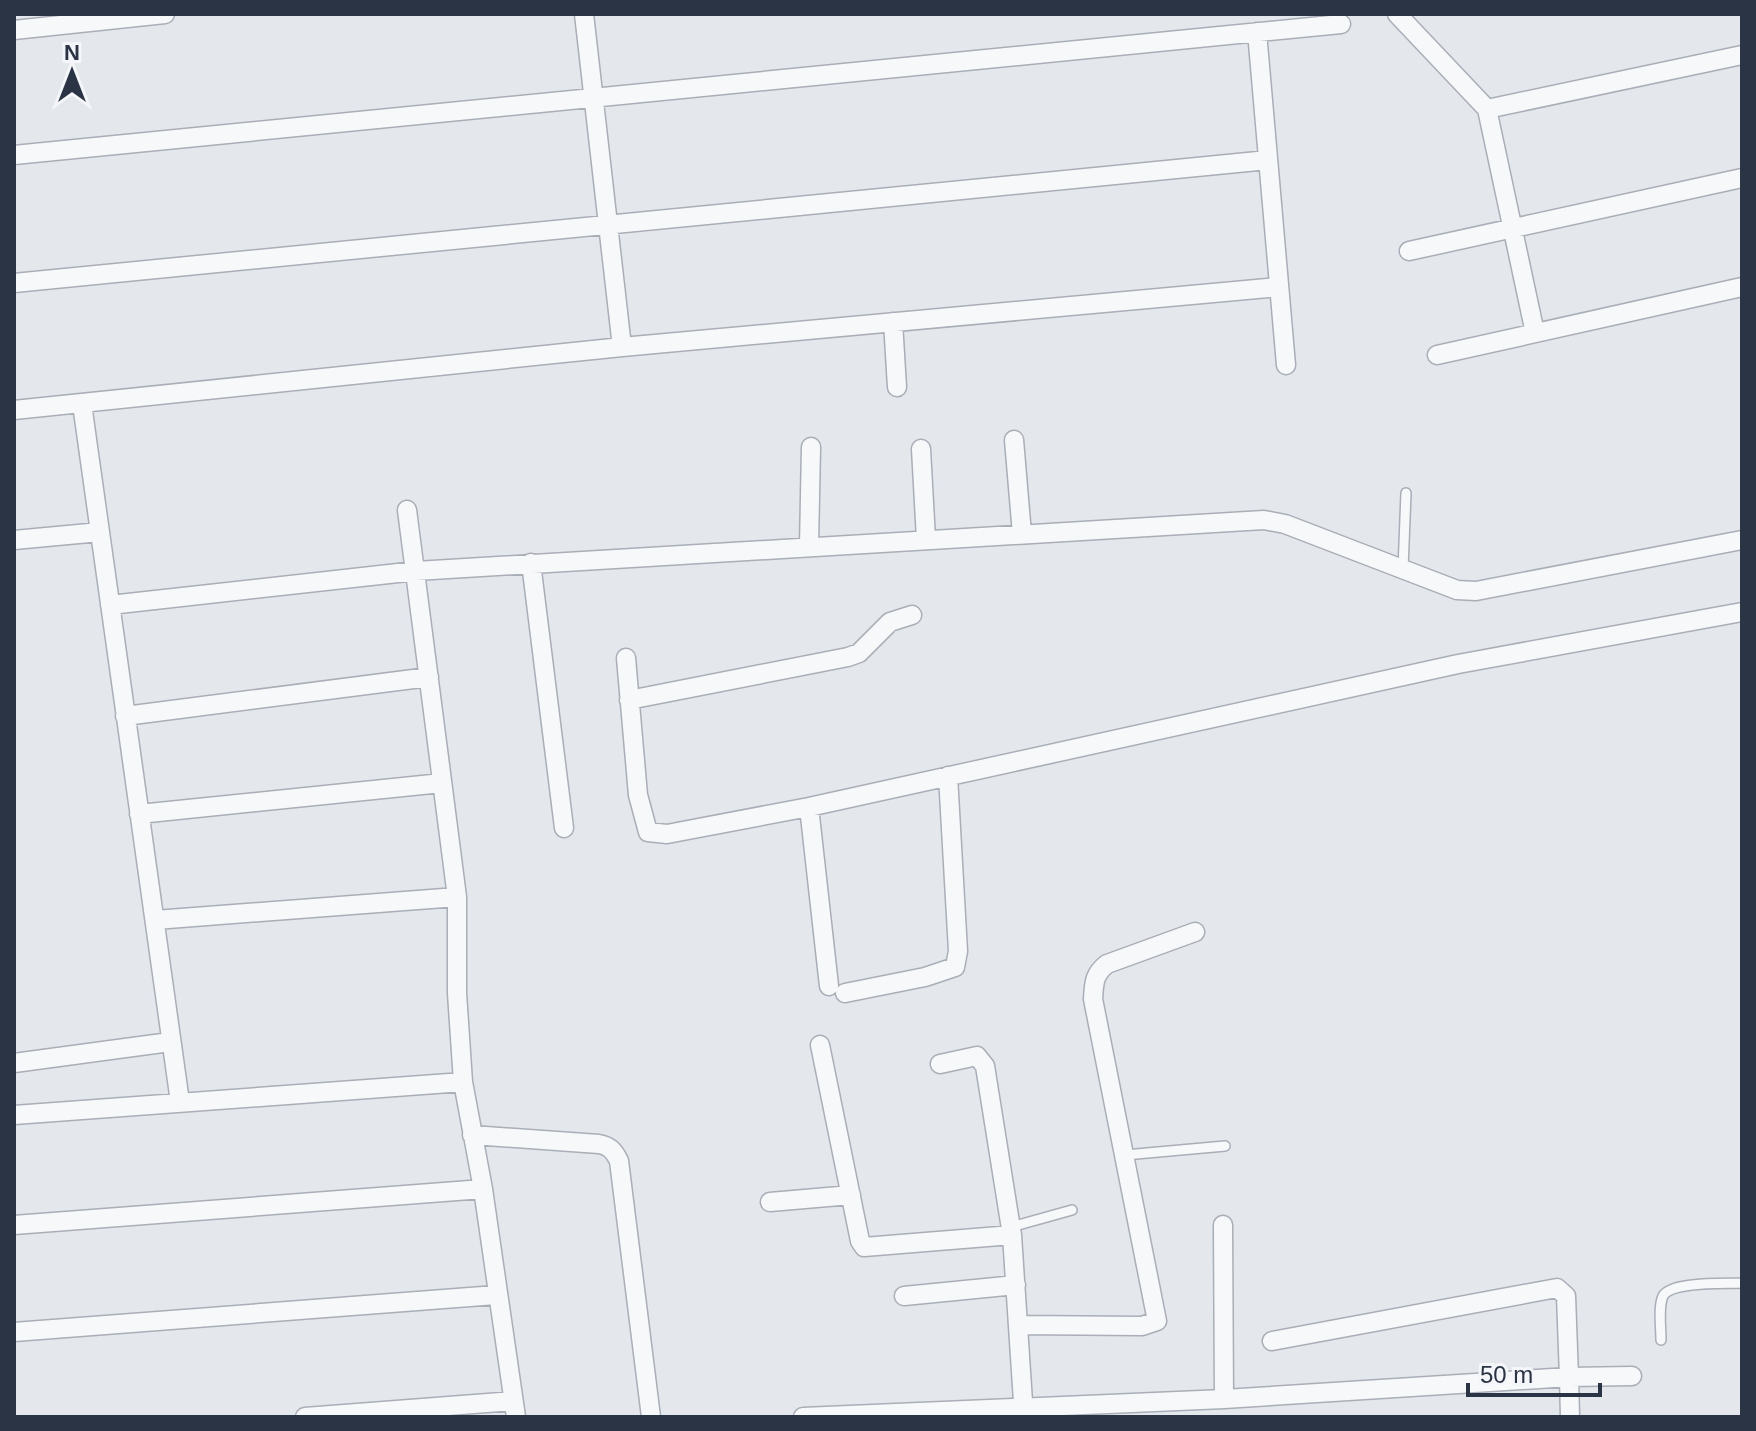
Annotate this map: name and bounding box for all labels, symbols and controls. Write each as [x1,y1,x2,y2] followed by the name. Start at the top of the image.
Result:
[32,32,112,112] north arrow
[64,40,80,65] text: N
[1468,1347,1600,1397] scale bar
[1480,1361,1533,1388] text: 50 m

